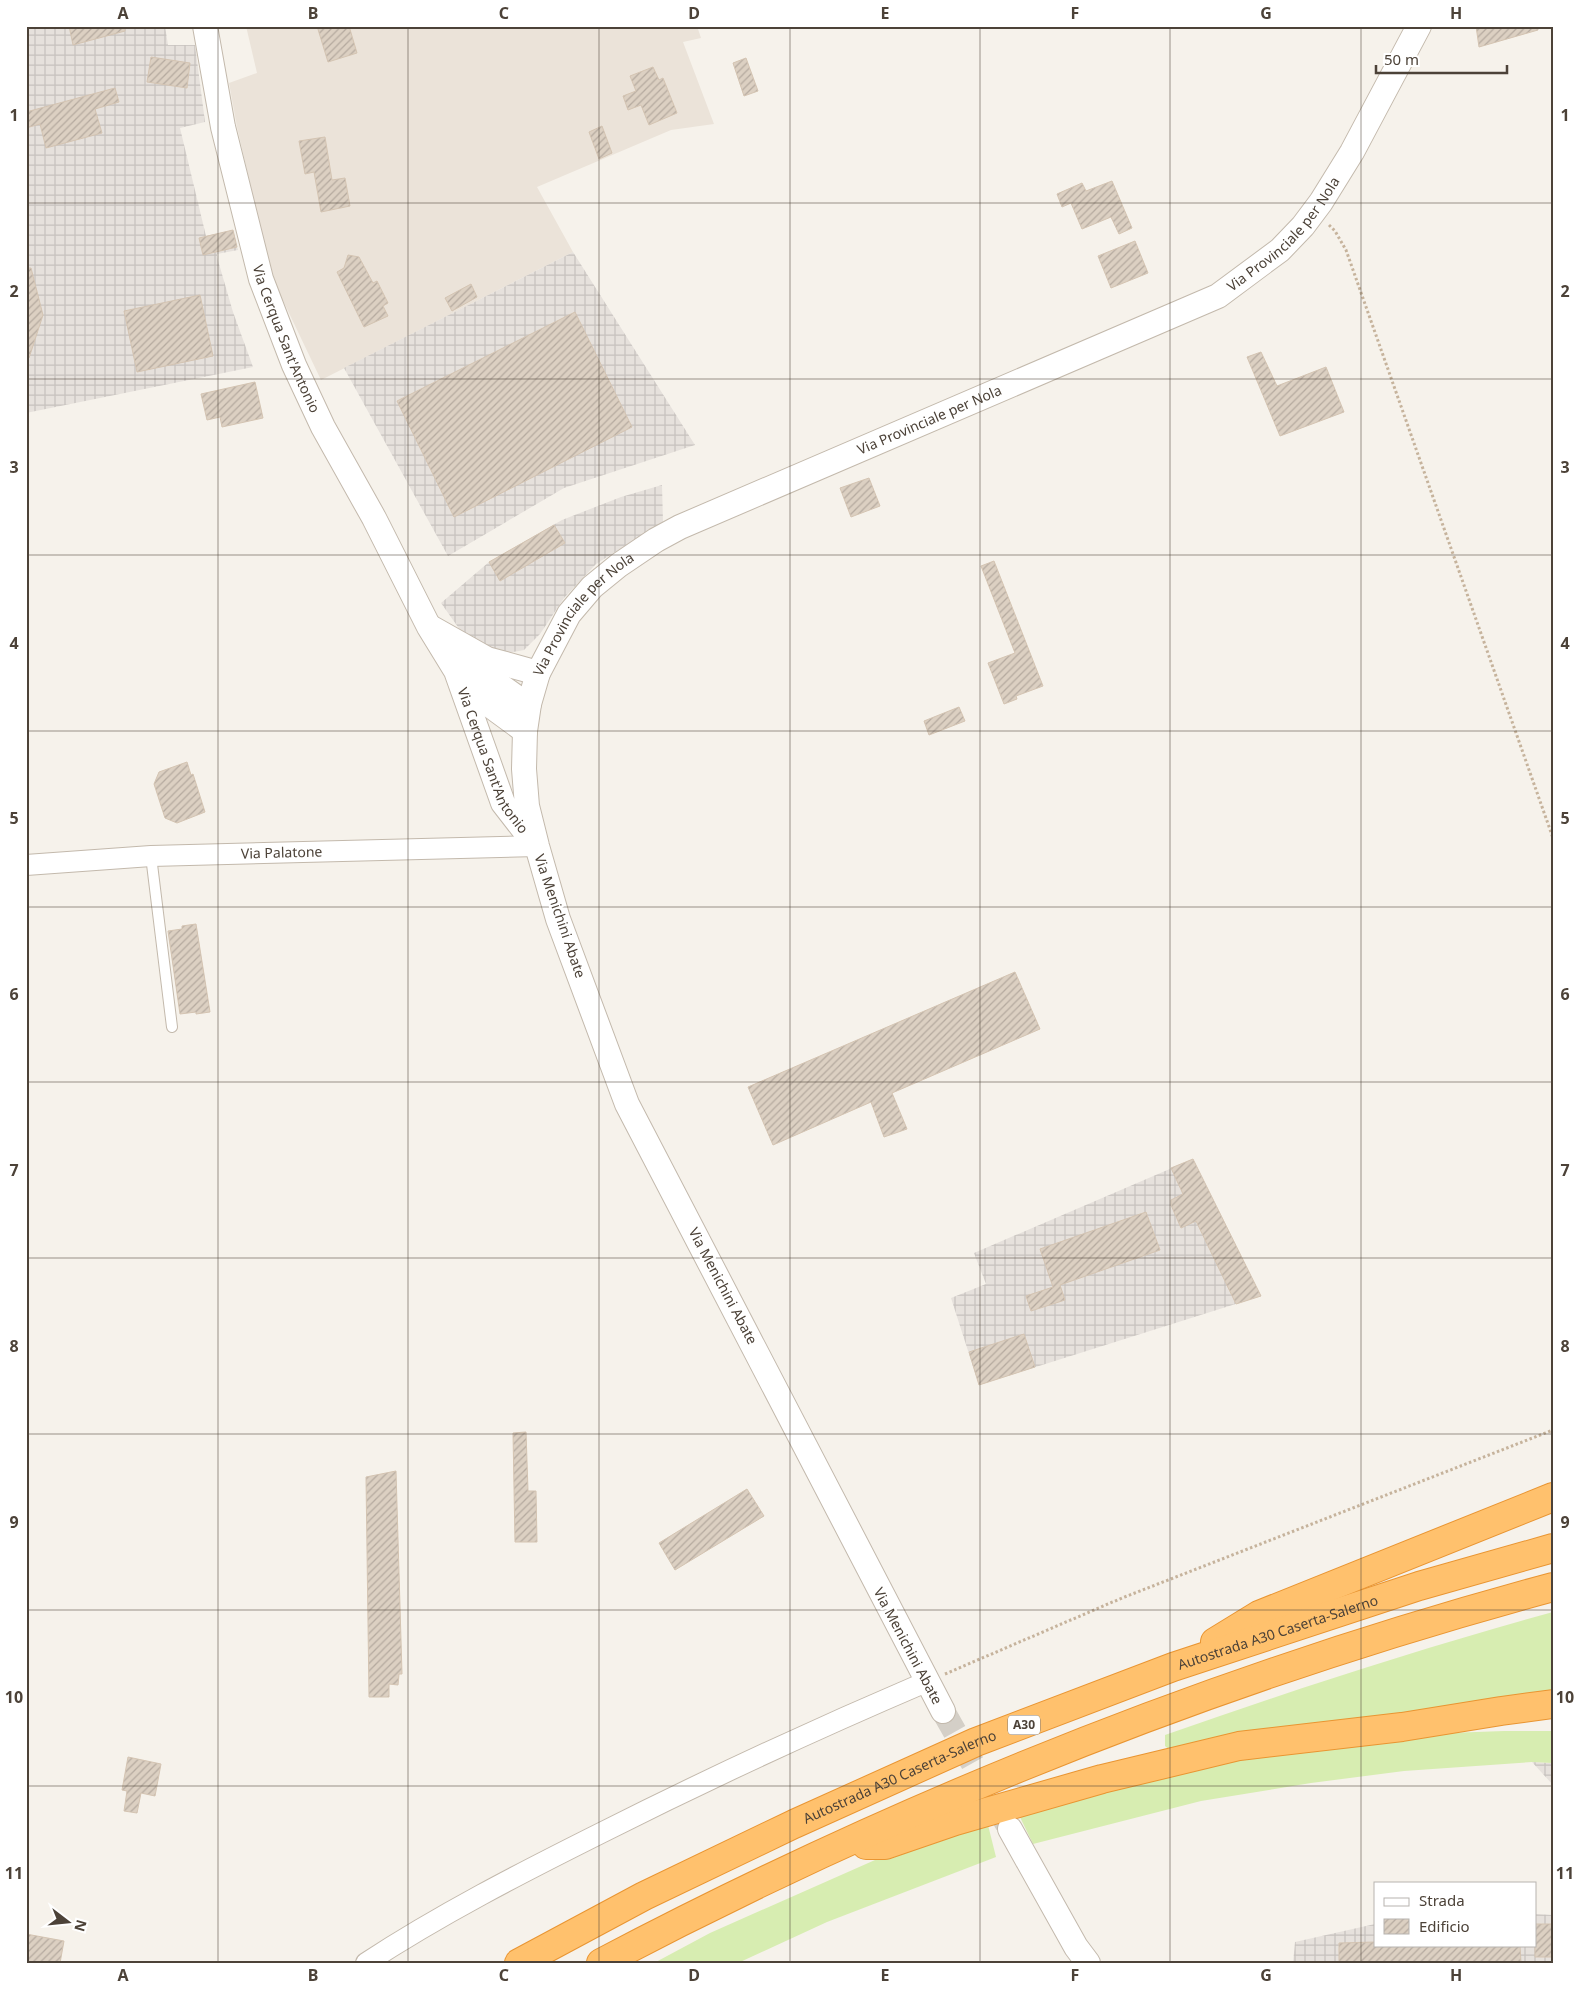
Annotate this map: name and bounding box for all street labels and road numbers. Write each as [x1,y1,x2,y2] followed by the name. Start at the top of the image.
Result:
[1223,173,1343,295] street label: Via Provinciale per Nola
[249,263,325,416] street label: Via Cerqua Sant'Antonio
[854,380,1004,459] street label: Via Provinciale per Nola
[528,548,637,679] street label: Via Provinciale per Nola
[454,685,533,837] street label: Via Cerqua Sant'Antonio
[241,842,323,863] street label: Via Palatone
[530,851,591,980] street label: Via Menichini Abate
[685,1224,762,1348] street label: Via Menichini Abate
[870,1584,947,1708] street label: Via Menichini Abate
[1175,1590,1380,1674] street label: Autostrada A30 Caserta-Salerno
[1008,1716,1040,1734] road number: A30
[800,1725,999,1828] street label: Autostrada A30 Caserta-Salerno

